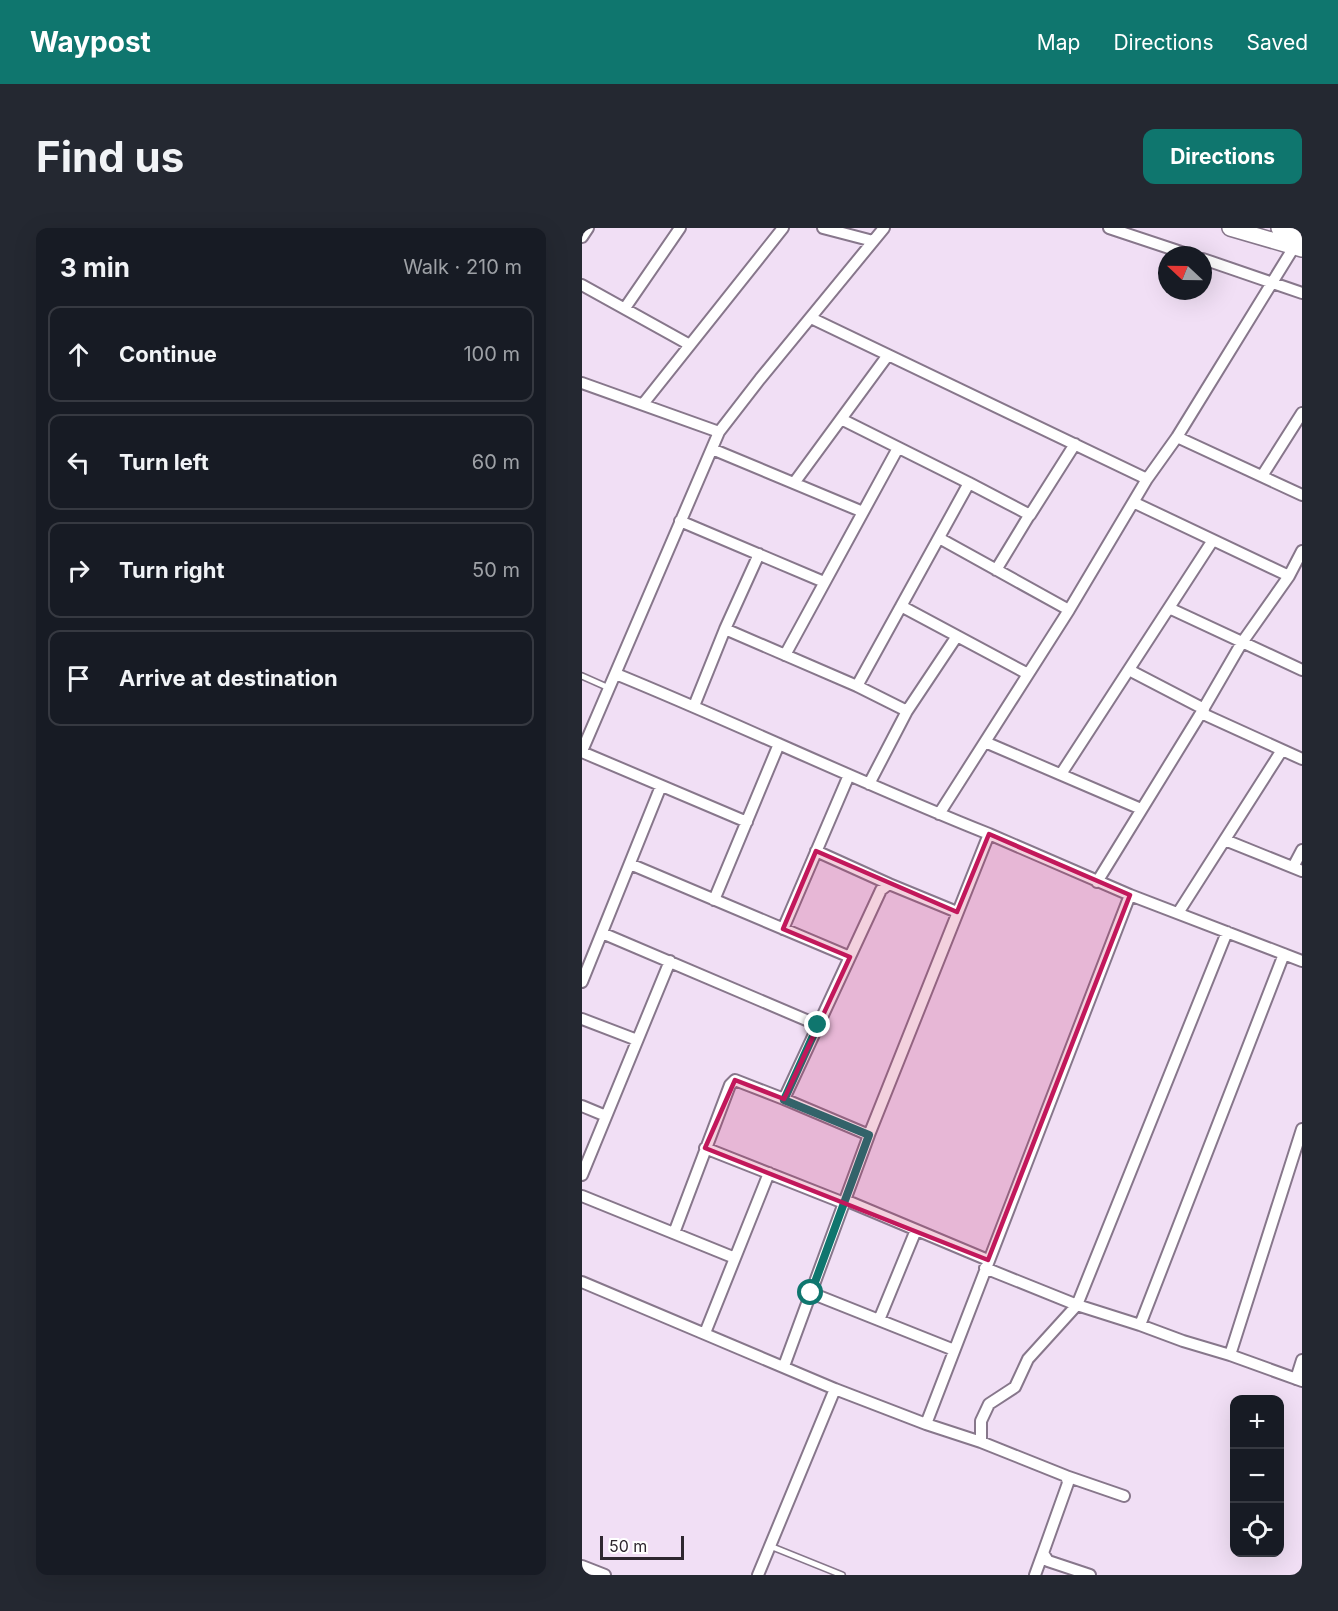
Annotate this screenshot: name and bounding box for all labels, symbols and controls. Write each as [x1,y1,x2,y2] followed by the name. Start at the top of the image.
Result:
[30,25,151,59] text: Waypost
[1037,30,1080,55] text: Map
[1113,30,1214,55] text: Directions
[1247,30,1308,55] text: Saved
[1143,129,1302,184] button: Directions
[36,131,184,182] text: Find us
[1158,246,1212,300] north arrow
[60,252,130,283] text: 3 min
[403,255,522,279] text: Walk · 210 m
[62,338,95,371] icon: ahead
[119,341,217,367] text: Continue
[463,342,520,366] text: 100 m
[62,446,95,479] icon: left
[119,449,209,475] text: Turn left
[472,450,520,474] text: 60 m
[62,554,95,587] icon: right
[119,557,225,583] text: Turn right
[472,558,520,582] text: 50 m
[62,662,95,695] icon: arrive
[119,665,338,691] text: Arrive at destination
[804,1011,830,1037] route end
[797,1279,823,1305] route start
[1230,1395,1284,1557] map controls
[1230,1395,1284,1449] button: +
[1230,1449,1284,1503] button: −
[1230,1503,1284,1557] button: locate
[600,1533,684,1560] scale bar
[609,1536,647,1556] text: 50 m

